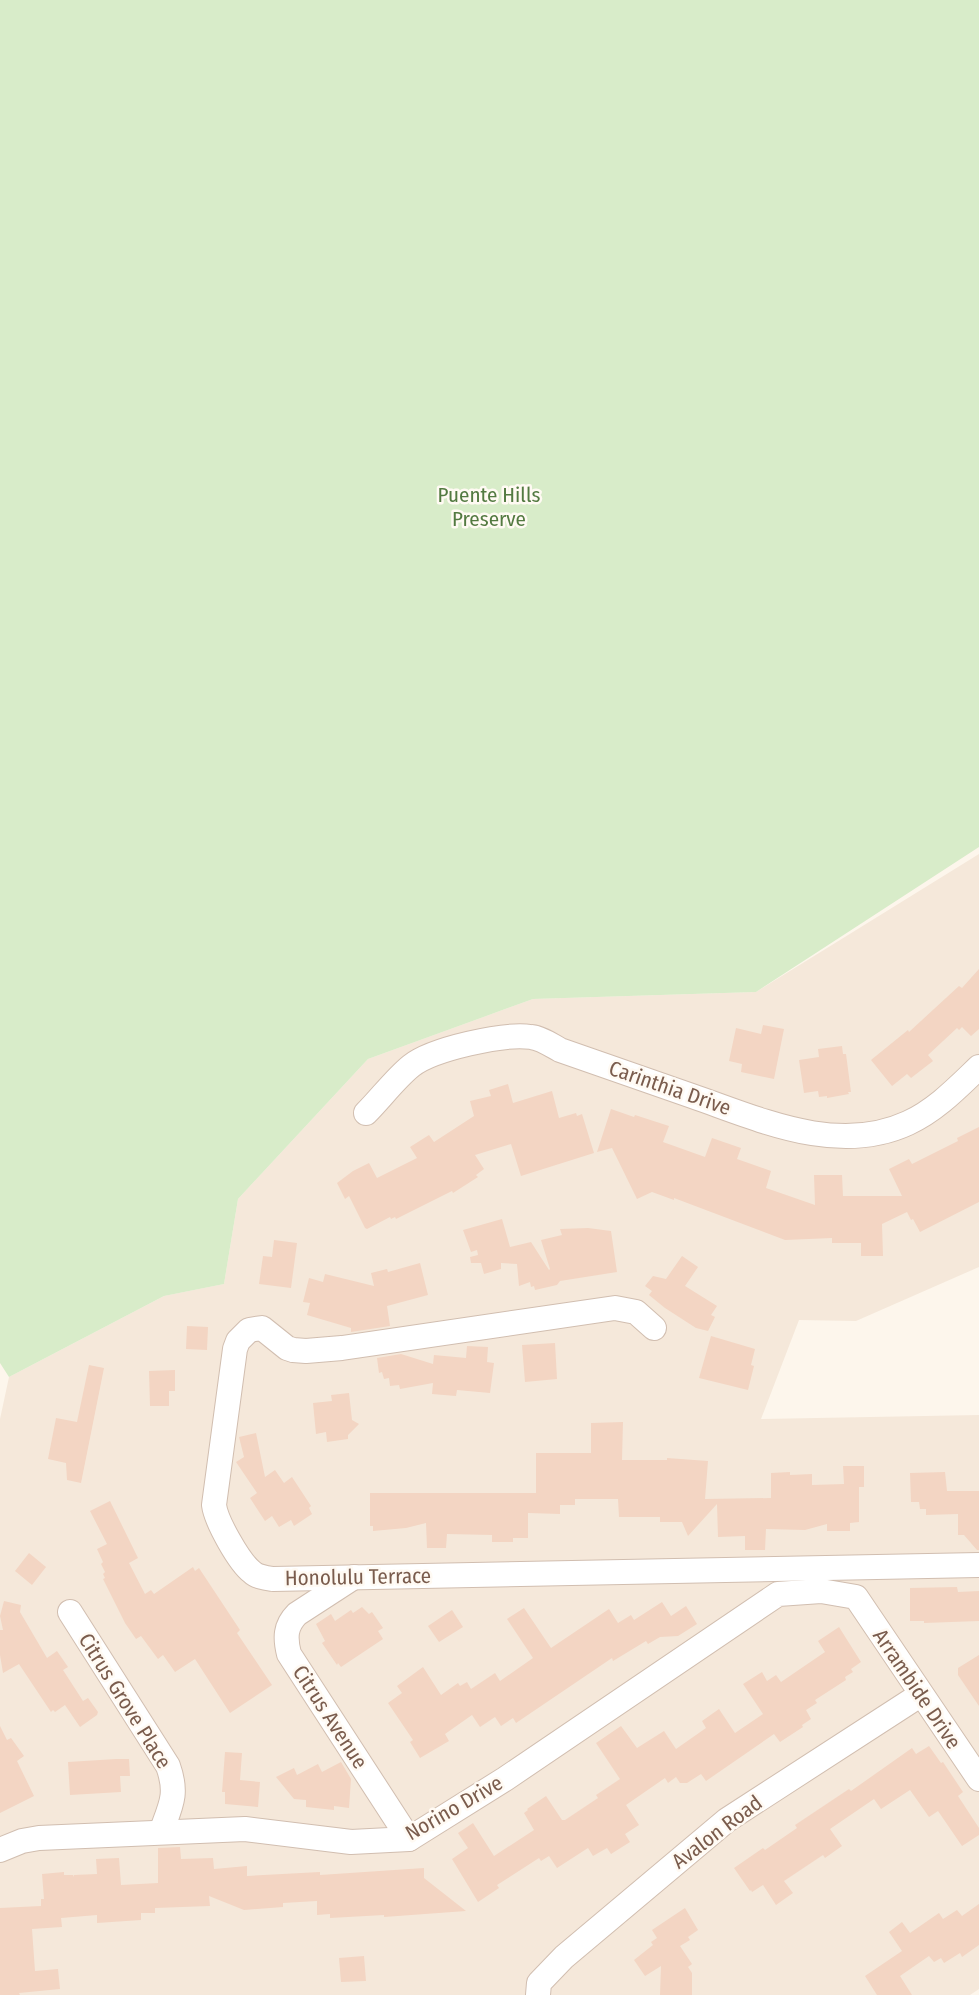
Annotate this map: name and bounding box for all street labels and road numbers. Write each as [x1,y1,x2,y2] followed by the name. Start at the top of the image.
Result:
[606,1055,734,1121] street label: Carinthia Drive
[285,1563,431,1591] street label: Honolulu Terrace
[867,1624,967,1754] street label: Arrambide Drive
[73,1628,177,1774] street label: Citrus Grove Place
[287,1660,373,1774] street label: Citrus Avenue
[401,1770,507,1846] street label: Norino Drive
[667,1790,767,1874] street label: Avalon Road

